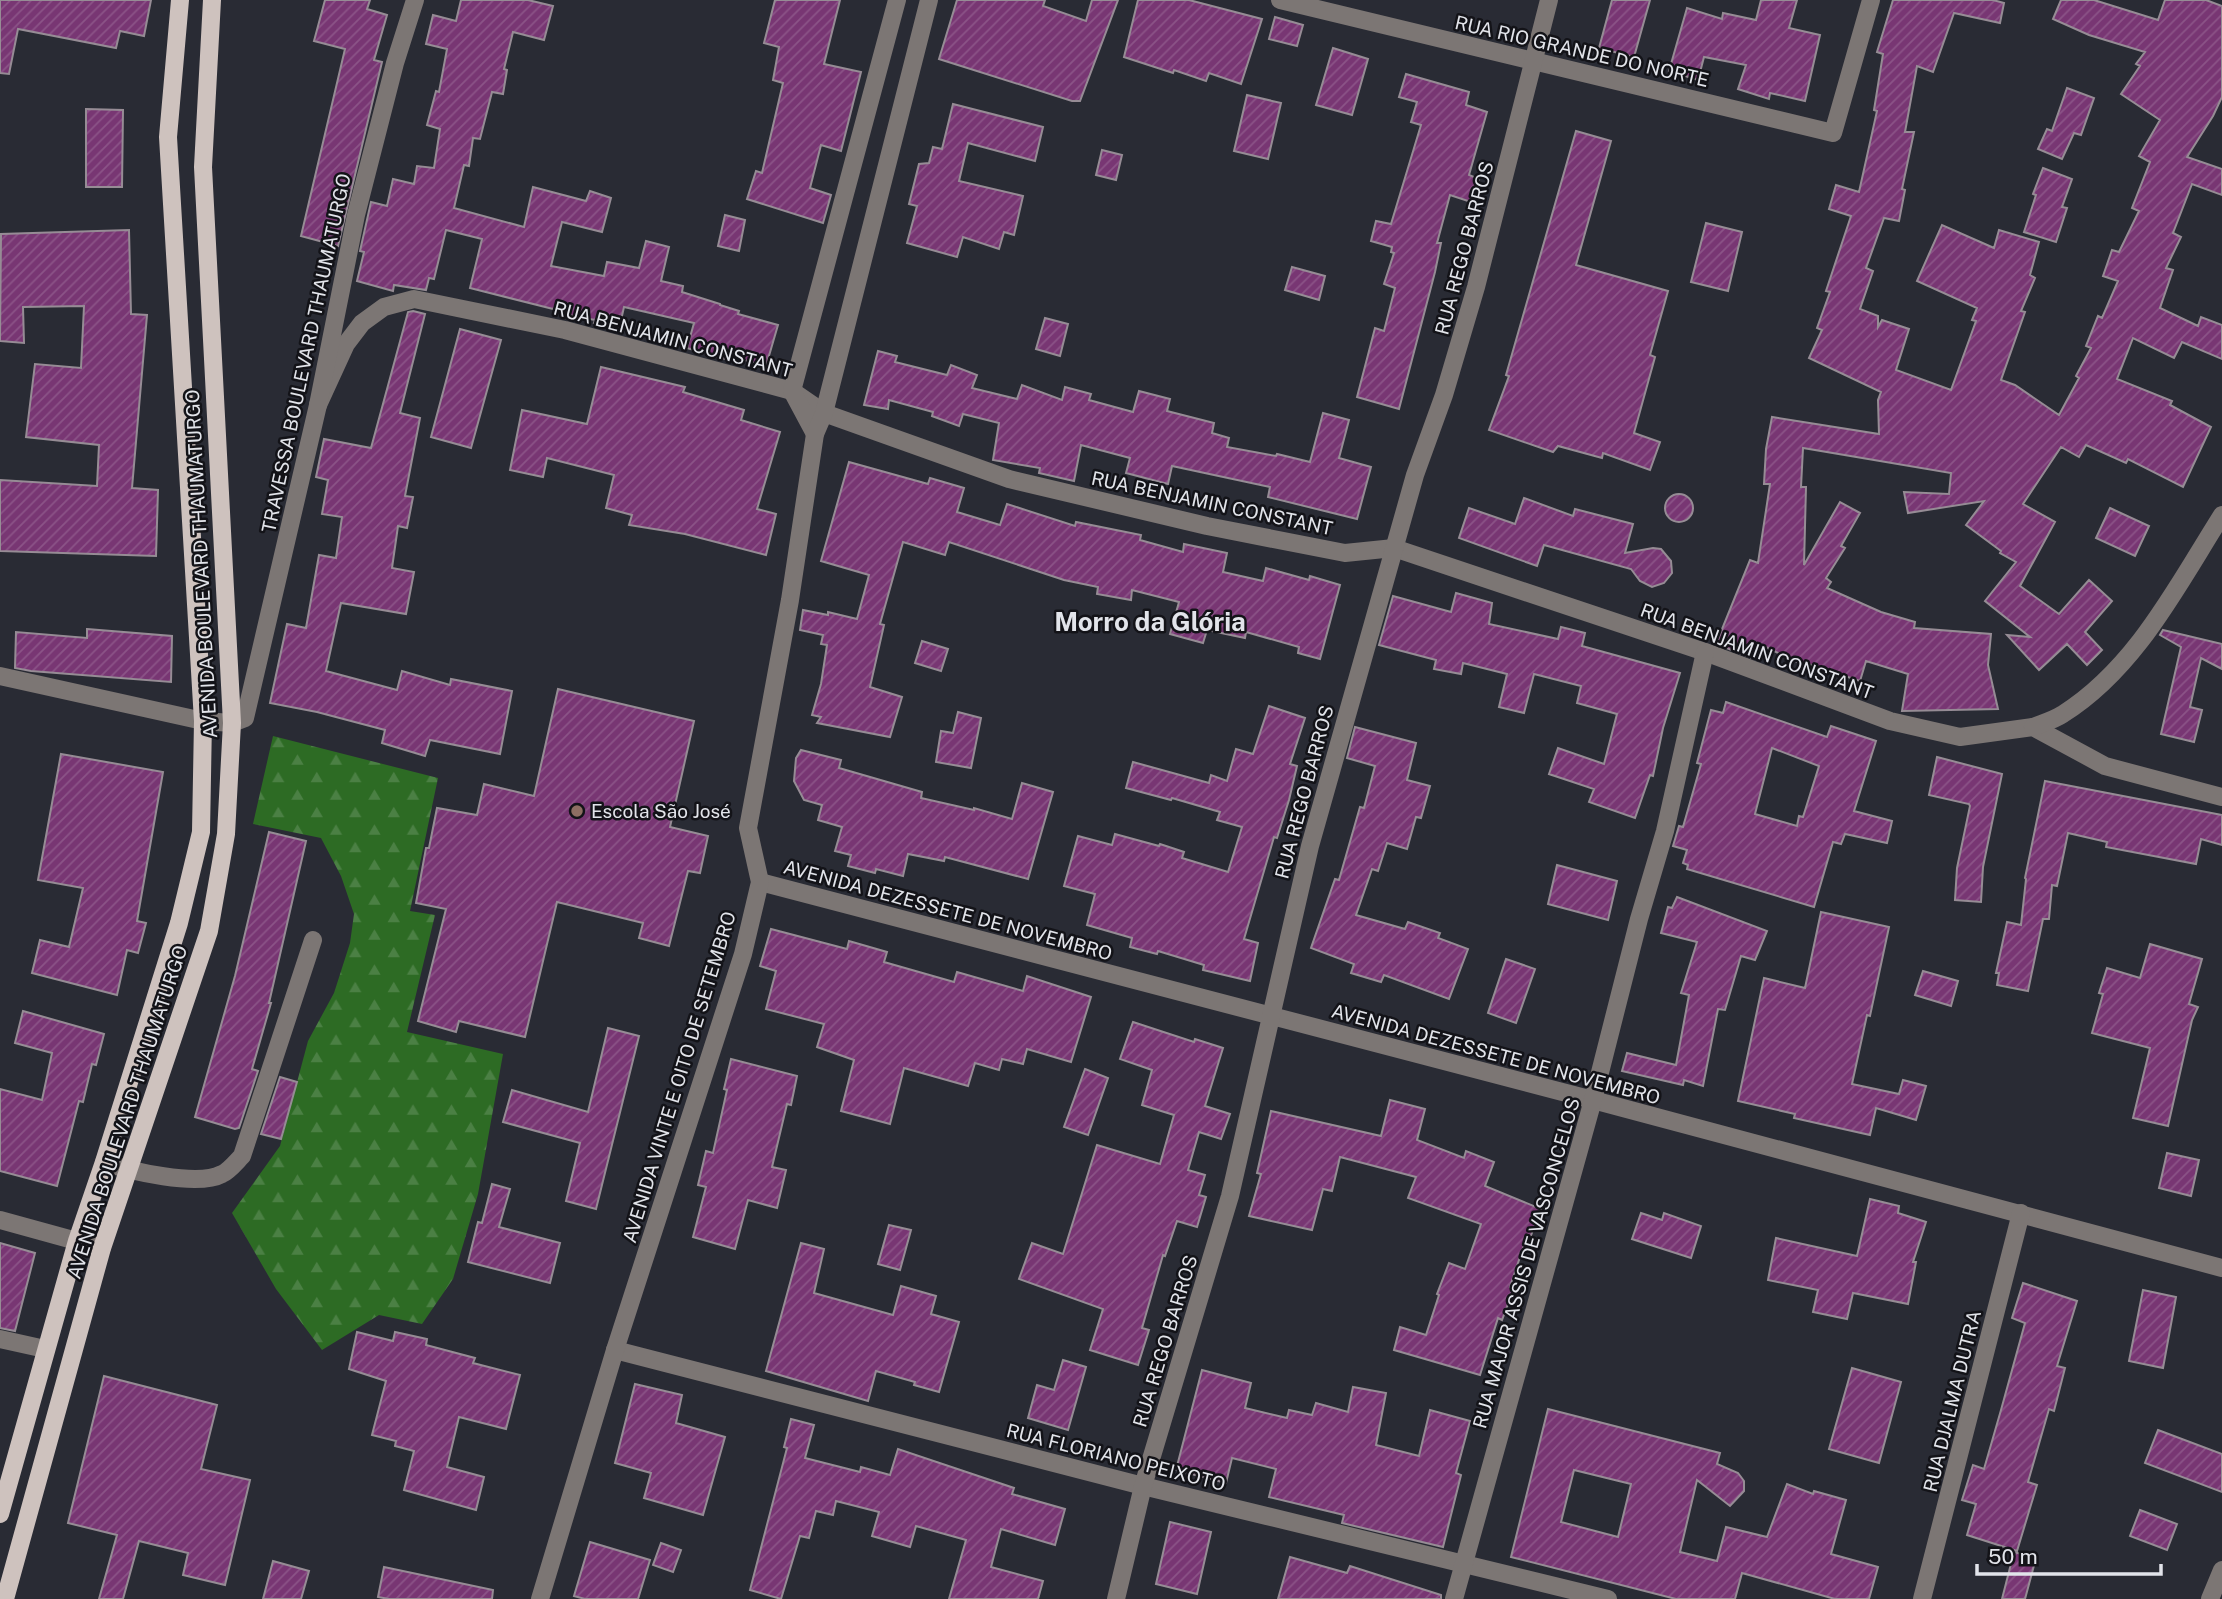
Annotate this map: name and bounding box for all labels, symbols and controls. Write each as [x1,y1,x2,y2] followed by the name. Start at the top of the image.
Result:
[1453,11,1711,91] street label: RUA RIO GRANDE DO NORTE
[1430,159,1498,337] street label: RUA REGO BARROS
[257,171,355,535] street label: TRAVESSA BOULEVARD THAUMATURGO
[551,297,795,381] street label: RUA BENJAMIN CONSTANT
[181,389,221,739] street label: AVENIDA BOULEVARD THAUMATURGO
[1089,467,1335,539] street label: RUA BENJAMIN CONSTANT
[1638,599,1876,703] street label: RUA BENJAMIN CONSTANT
[1054,606,1246,637] district label: Morro da Glória
[1270,703,1338,881] street label: RUA REGO BARROS
[591,800,731,822] place label: Escola São José
[569,803,585,819] marker: Escola São José
[781,855,1115,965] street label: AVENIDA DEZESSETE DE NOVEMBRO
[618,909,740,1245] street label: AVENIDA VINTE E OITO DE SETEMBRO
[63,942,191,1282] street label: AVENIDA BOULEVARD THAUMATURGO
[1329,999,1663,1109] street label: AVENIDA DEZESSETE DE NOVEMBRO
[1468,1095,1584,1431] street label: RUA MAJOR ASSIS DE VASCONCELOS
[1128,1252,1202,1430] street label: RUA REGO BARROS
[1919,1308,1985,1494] street label: RUA DJALMA DUTRA
[1004,1419,1228,1495] street label: RUA FLORIANO PEIXOTO
[1977,1532,2161,1576] scale bar
[1988,1544,2038,1569] text: 50 m

